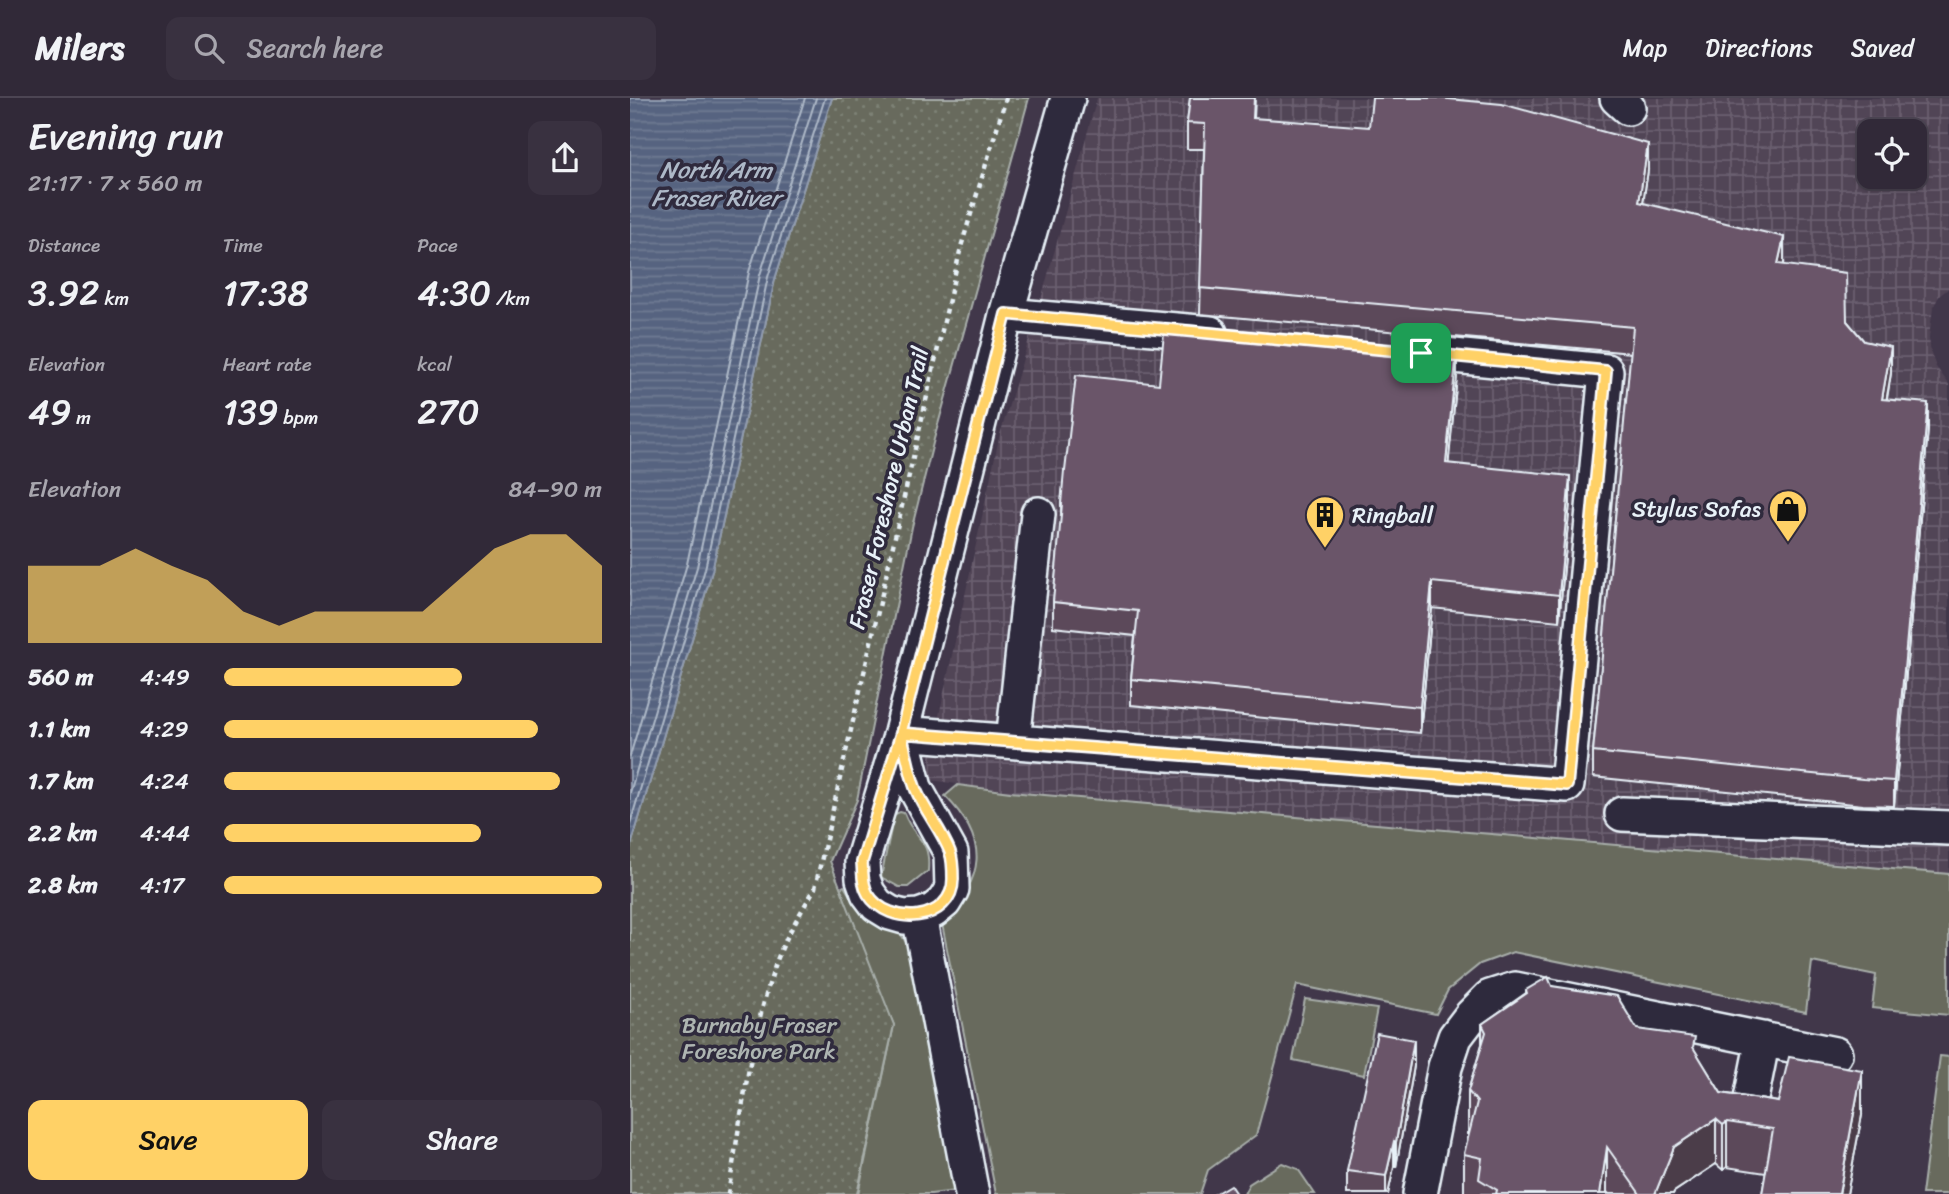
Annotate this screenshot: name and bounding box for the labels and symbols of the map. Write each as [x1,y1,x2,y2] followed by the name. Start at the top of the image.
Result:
[652,149,785,219] water label: North Arm Fraser River
[1391,323,1451,383] pin
[837,342,942,633] street label: Fraser Foreshore Urban Trail
[1767,488,1809,543] shop icon: Stylus Sofas
[1632,489,1762,530] place label: Stylus Sofas
[1304,494,1346,549] building icon: Ringball
[1352,495,1434,536] place label: Ringball
[682,1005,838,1072] park label: Burnaby Fraser Foreshore Park

